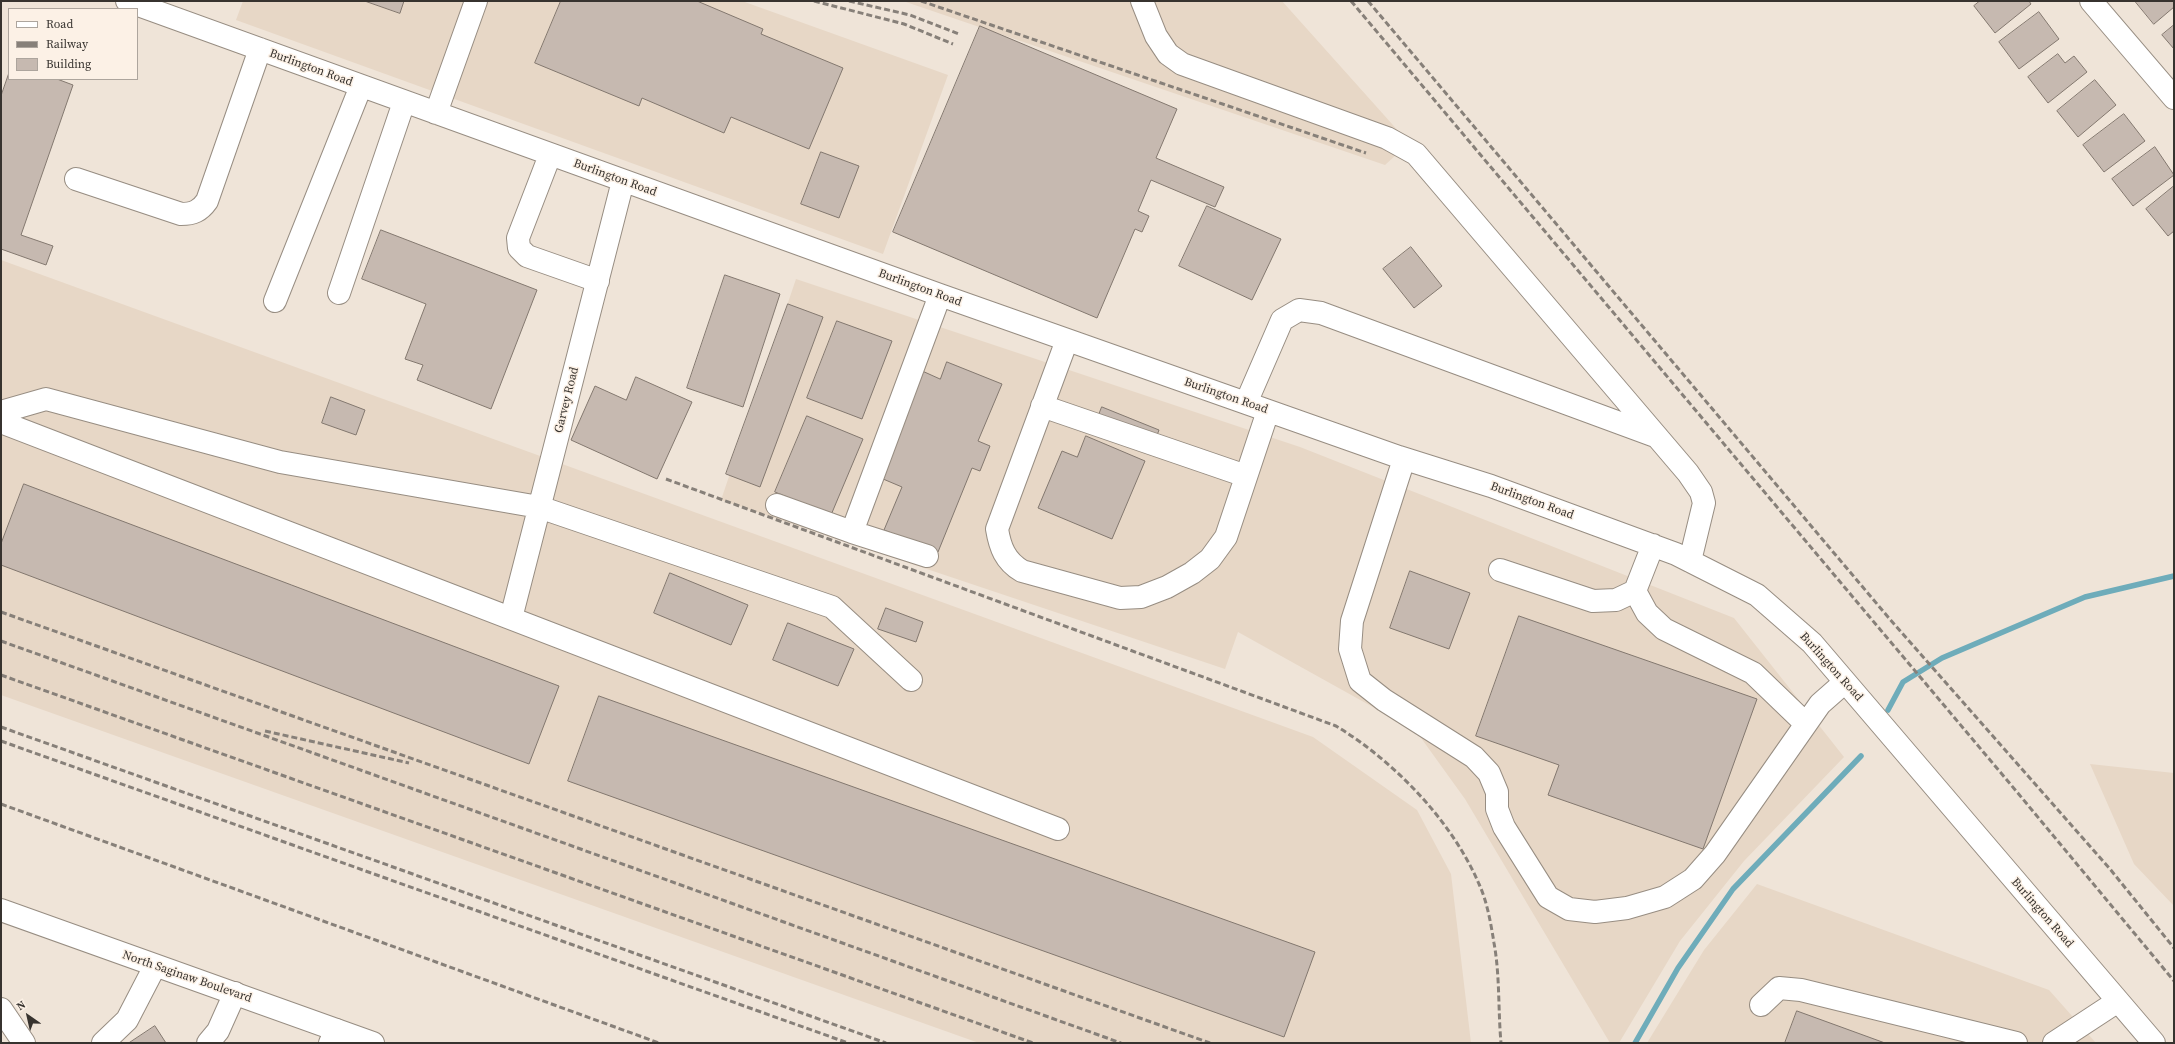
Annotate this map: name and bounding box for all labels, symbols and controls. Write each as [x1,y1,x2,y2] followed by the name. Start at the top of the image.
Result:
[8,8,138,80] legend
[46,16,73,32] text: Road
[46,36,88,52] text: Railway
[267,46,355,90] street label: Burlington Road
[46,56,91,72] text: Building
[571,156,659,200] street label: Burlington Road
[876,266,964,310] street label: Burlington Road
[552,366,582,434] street label: Garvey Road
[1182,375,1270,417] street label: Burlington Road
[1488,479,1576,523] street label: Burlington Road
[1796,630,1866,704] street label: Burlington Road
[2008,875,2076,951] street label: Burlington Road
[120,948,254,1006] street label: North Saginaw Boulevard
[8,996,48,1036] north arrow
[13,997,29,1014] text: N

